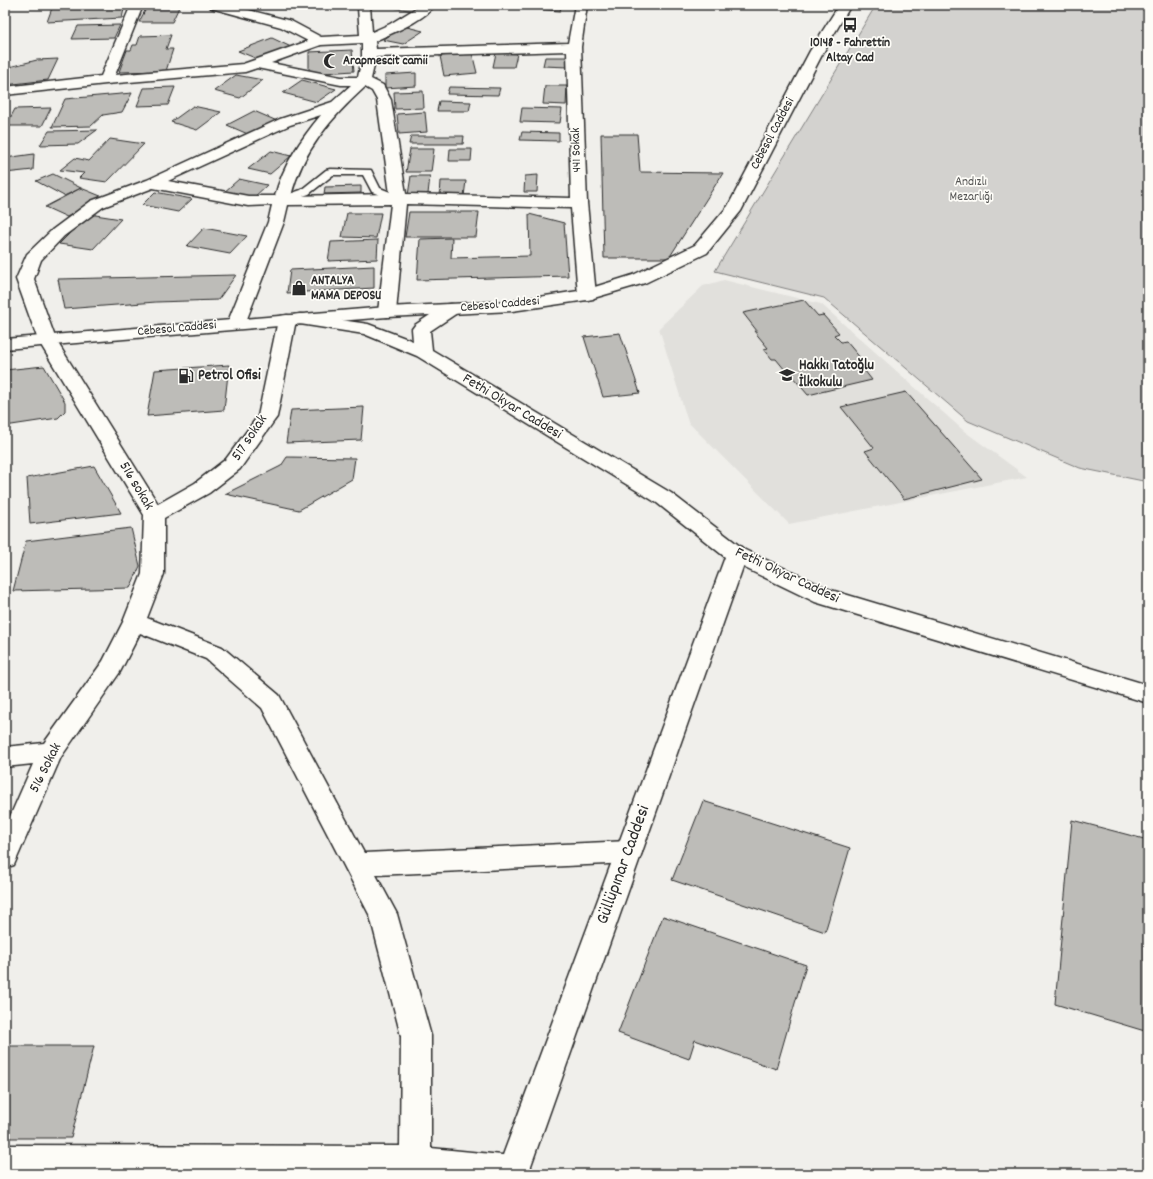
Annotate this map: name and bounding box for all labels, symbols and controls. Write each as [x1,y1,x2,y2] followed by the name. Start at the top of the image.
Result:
[841,16,859,34] bus stop icon: 10148 - Fahrettin Altay Cad
[810,34,890,68] place label: 10148 - Fahrettin Altay Cad
[322,52,340,70] mosque icon: Arapmescit camii
[343,52,428,71] place label: Arapmescit camii
[746,94,800,173] street label: Cebesol Caddesi
[567,127,587,173] street label: 441 Sokak
[950,173,992,207] park label: Andızlı Mezarlığı
[311,272,381,306] place label: ANTALYA MAMA DEPOSU
[290,279,308,297] shop icon: ANTALYA MAMA DEPOSU
[460,292,541,318] street label: Cebesol Caddesi
[137,316,218,342] street label: Cebesol Caddesi
[799,355,875,394] place label: Hakkı Tatoğlu İlkokulu
[198,365,261,387] place label: Petrol Ofisi
[778,366,796,384] school or university icon: Hakkı Tatoğlu İlkokulu
[177,367,195,385] fuel station icon: Petrol Ofisi
[458,368,566,446] street label: Fethi Okyar Caddesi
[226,410,274,466] street label: 517 sokak
[113,457,159,515] street label: 516 sokak
[731,542,843,610] street label: Fethi Okyar Caddesi
[24,739,68,797] street label: 516 Sokak
[591,802,657,928] street label: Güllüpınar Caddesi

